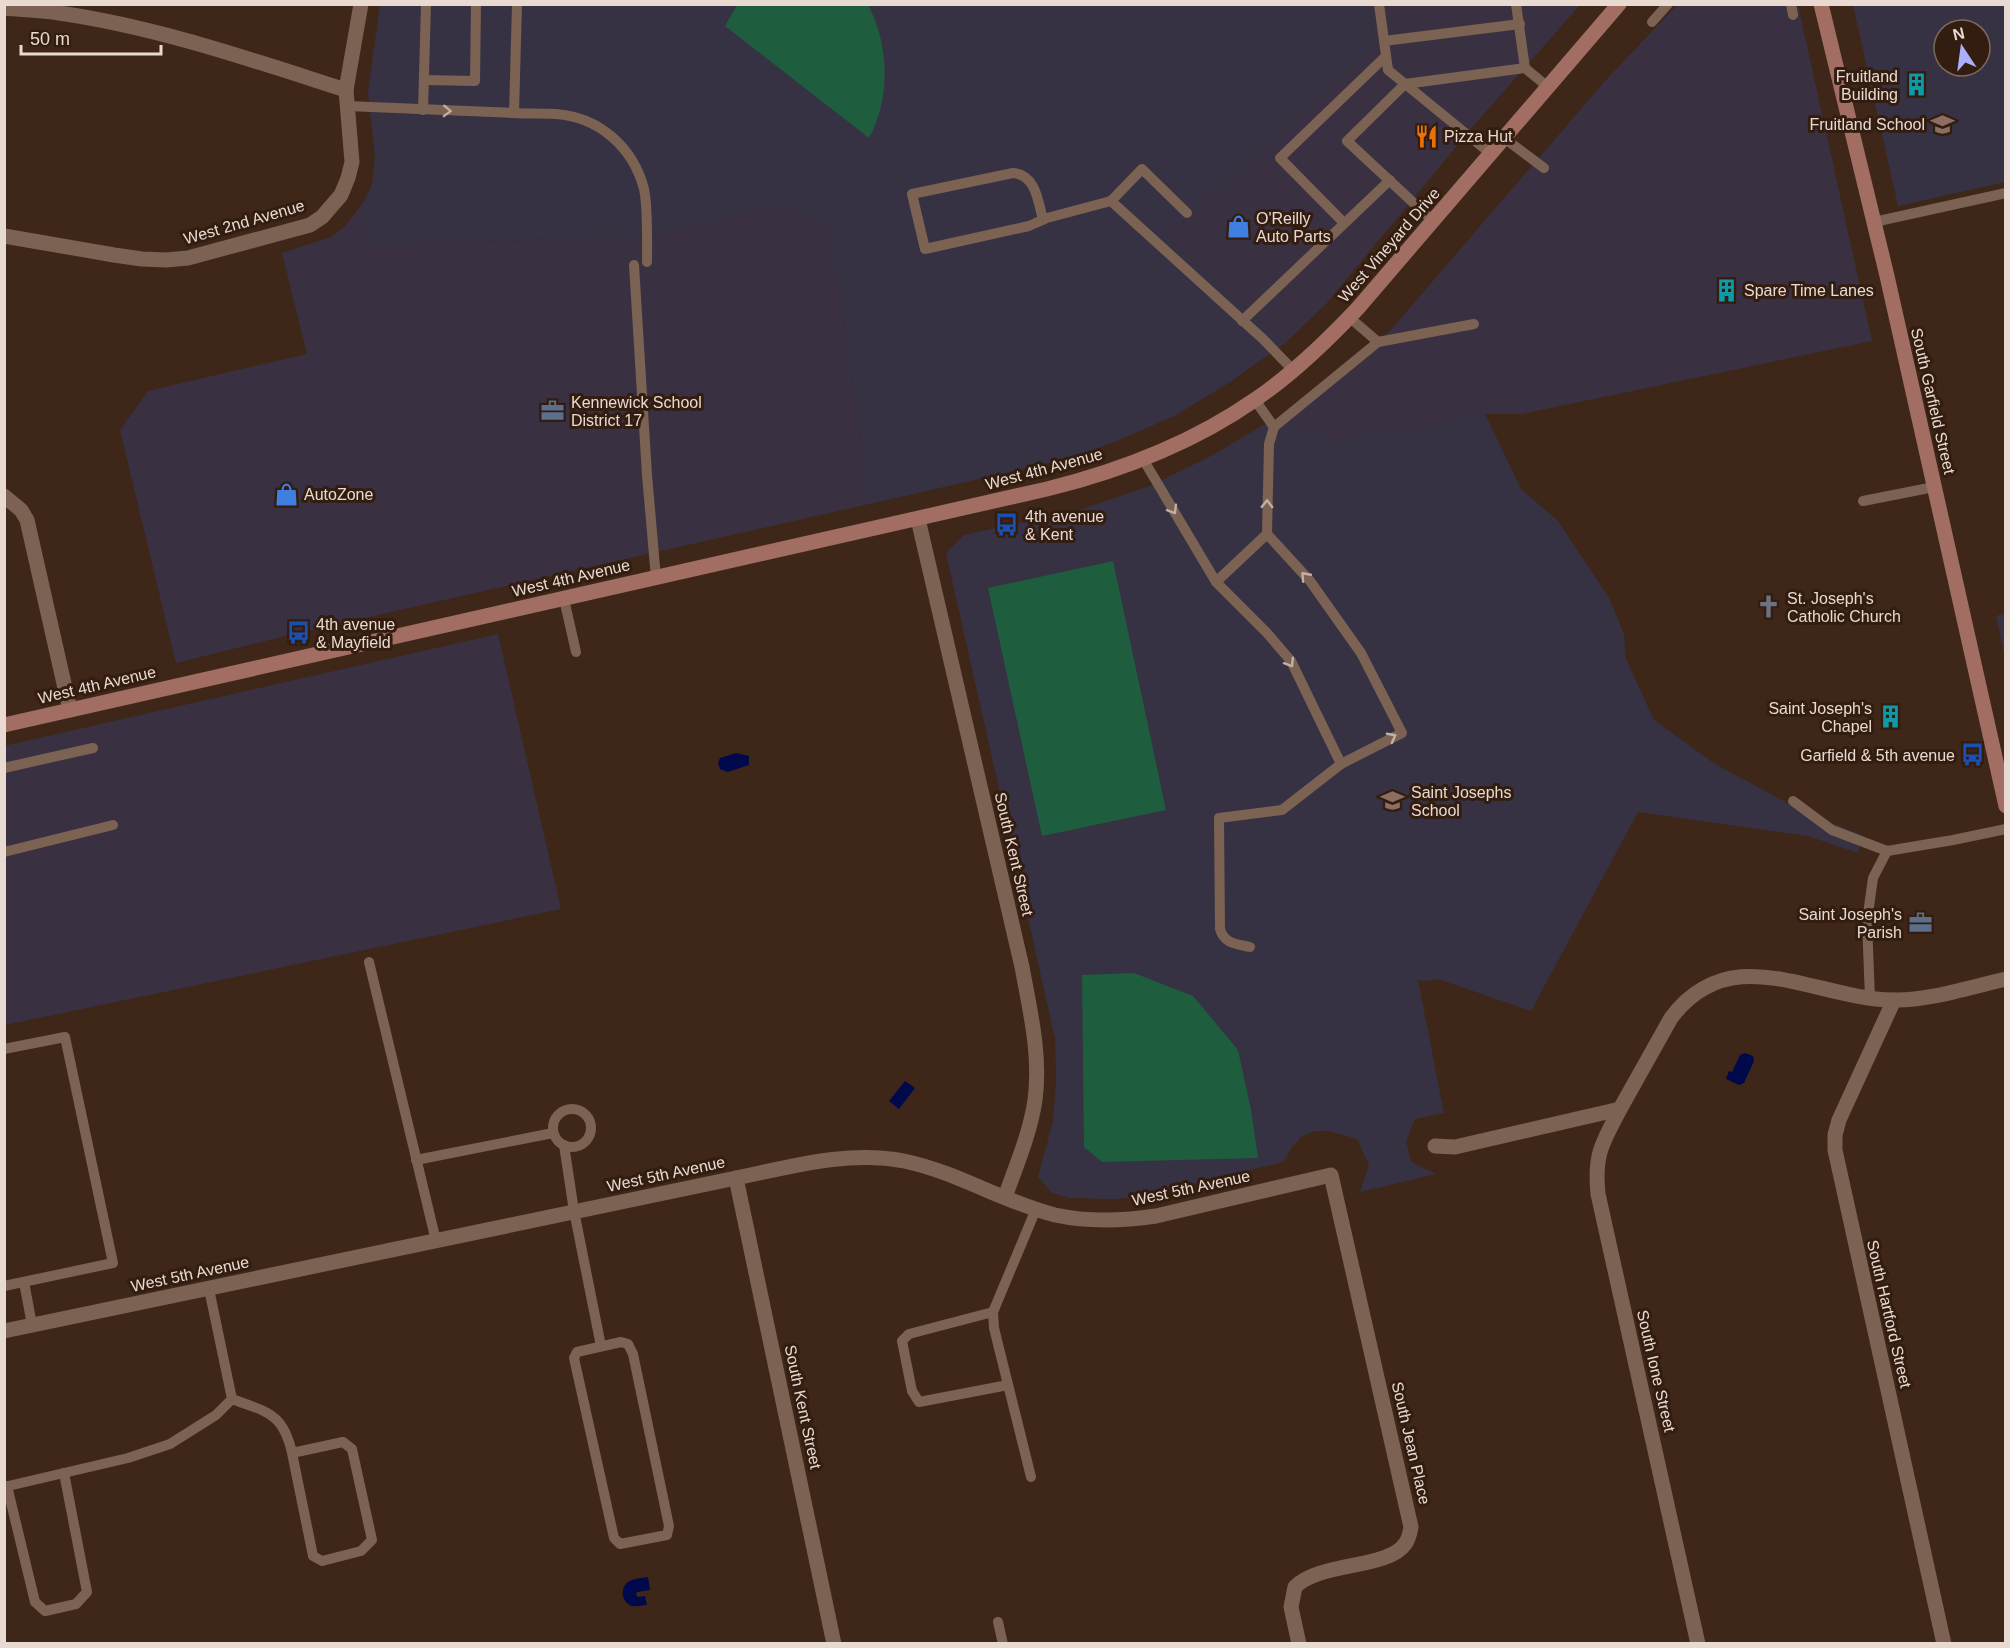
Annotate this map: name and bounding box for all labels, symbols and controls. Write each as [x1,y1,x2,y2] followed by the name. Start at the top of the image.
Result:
[21,18,160,56] scale bar
[1932,18,1992,78] north arrow
[1951,24,1966,43] text: N
[30,29,70,49] text: 50 m
[1836,68,1898,103] place label: Fruitland Building
[1903,72,1929,98] building icon: Fruitland Building
[442,105,451,117] one-way arrow
[1930,111,1956,137] school or university icon: Fruitland School
[1809,116,1925,133] place label: Fruitland School
[1413,123,1439,149] restaurant icon: Pizza Hut
[1444,128,1513,145] place label: Pizza Hut
[1335,185,1443,305] street label: West Vineyard Drive
[182,197,306,247] street label: West 2nd Avenue
[1256,210,1331,245] place label: O'Reilly Auto Parts
[1225,214,1251,240] shop icon: O'Reilly Auto Parts
[1713,277,1739,303] building icon: Spare Time Lanes
[1744,282,1874,299] place label: Spare Time Lanes
[1908,326,1958,476] street label: South Garfield Street
[571,394,702,429] place label: Kennewick School District 17
[540,398,566,424] office icon: Kennewick School District 17
[984,445,1104,493] street label: West 4th Avenue
[273,481,299,507] shop icon: AutoZone
[304,486,373,503] place label: AutoZone
[1261,499,1274,508] one-way arrow
[1166,503,1177,514] one-way arrow
[1025,508,1104,543] place label: 4th avenue & Kent
[994,512,1020,538] bus stop icon: 4th avenue & Kent
[510,556,632,600] street label: West 4th Avenue
[1301,572,1312,583] one-way arrow
[1787,590,1901,625] place label: St. Joseph's Catholic Church
[1756,594,1782,620] church icon: St. Joseph's Catholic Church
[316,616,395,651] place label: 4th avenue & Mayfield
[285,620,311,646] bus stop icon: 4th avenue & Mayfield
[1283,657,1295,667] one-way arrow
[36,663,158,707] street label: West 4th Avenue
[1768,700,1872,735] place label: Saint Joseph's Chapel
[1877,704,1903,730] building icon: Saint Joseph's Chapel
[1386,733,1396,744] one-way arrow
[1960,742,1986,768] bus stop icon: Garfield & 5th avenue
[1800,747,1955,764] place label: Garfield & 5th avenue
[1411,784,1512,819] place label: Saint Josephs School
[1380,788,1406,814] school or university icon: Saint Josephs School
[992,791,1037,918] street label: South Kent Street
[1798,906,1902,941] place label: Saint Joseph's Parish
[1907,910,1933,936] office icon: Saint Joseph's Parish
[605,1153,727,1195] street label: West 5th Avenue
[1130,1167,1252,1209] street label: West 5th Avenue
[1864,1238,1914,1390] street label: South Hartford Street
[129,1253,251,1295] street label: West 5th Avenue
[1634,1308,1678,1434] street label: South Ione Street
[782,1343,825,1471] street label: South Kent Street
[1389,1380,1433,1506] street label: South Jean Place

